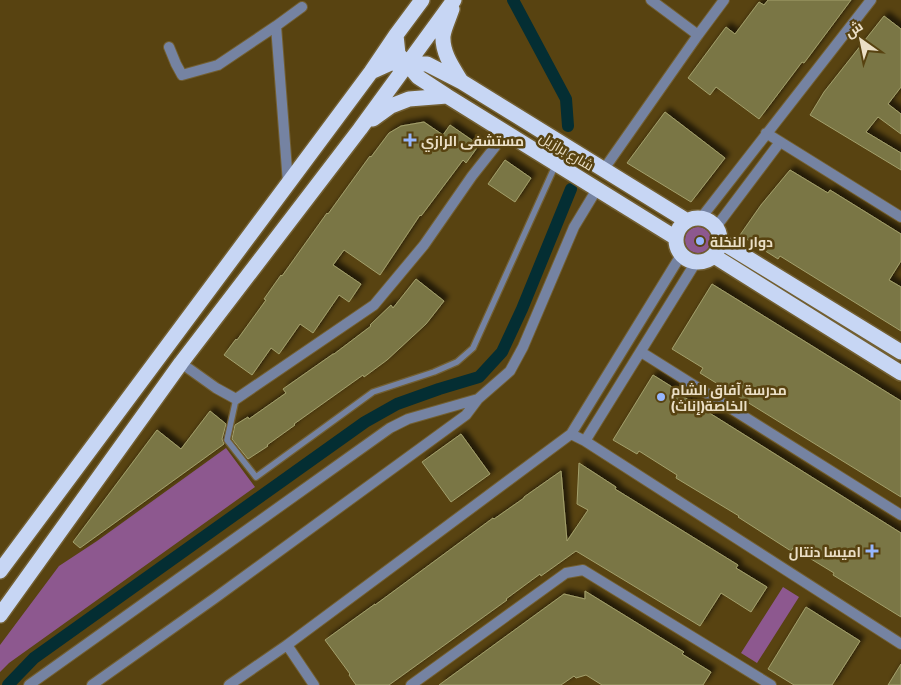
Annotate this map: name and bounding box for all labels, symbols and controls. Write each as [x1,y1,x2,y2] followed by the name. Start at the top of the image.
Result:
[836,15,886,65] north arrow
[840,15,867,42] text: ش
[536,126,598,176] street label: شارع برازيل
[421,130,524,152] place label: مستشفى الرازي
[403,133,417,147] marker: مستشفى الرازي
[710,231,773,252] place label: دوار النخلة
[694,235,706,247] marker: دوار النخلة
[671,379,787,416] place label: مدرسة آفاق الشام الخاصة(إناث)
[655,391,667,403] marker: مدرسة آفاق الشام الخاصة(إناث)
[789,541,861,562] place label: اميسا دنتال
[865,544,879,558] marker: اميسا دنتال

